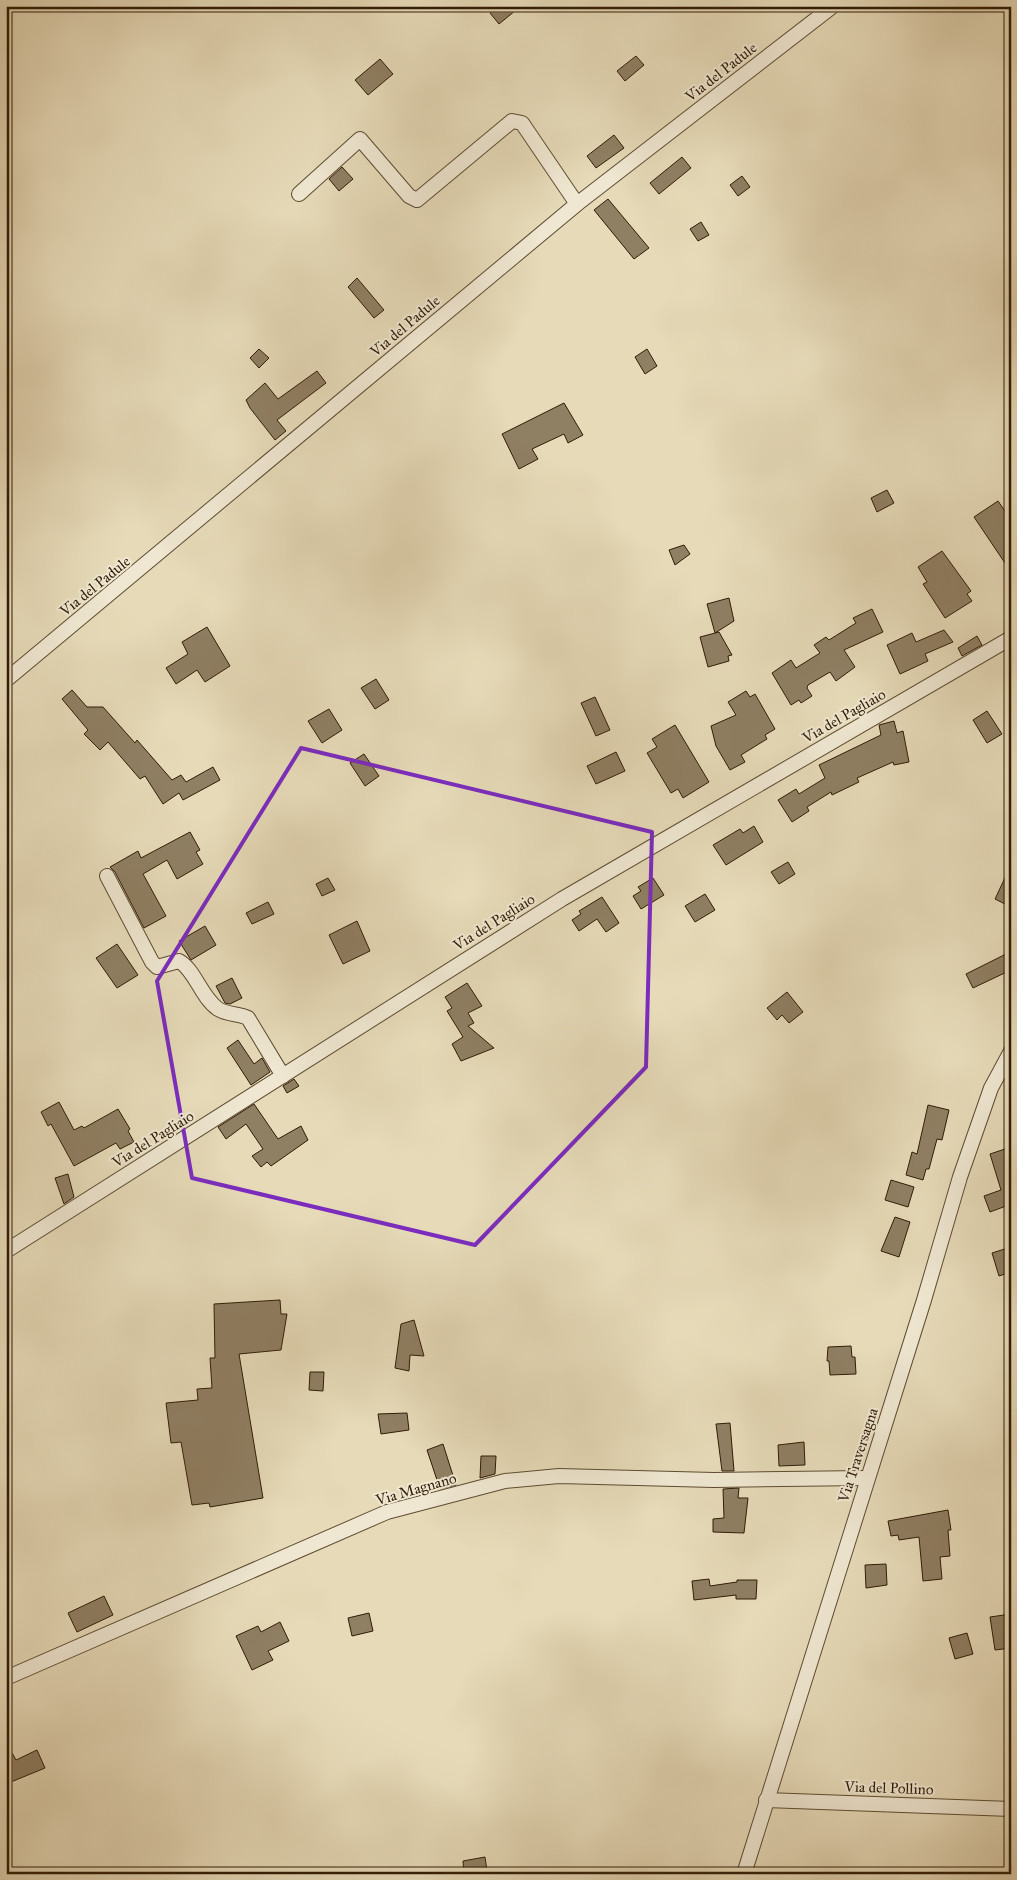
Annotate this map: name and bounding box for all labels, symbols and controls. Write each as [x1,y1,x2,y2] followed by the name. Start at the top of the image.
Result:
[681,39,760,106] street label: Via del Padule
[366,292,444,361] street label: Via del Padule
[55,552,134,621] street label: Via del Padule
[798,685,889,748] street label: Via del Pagliaio
[449,890,538,955] street label: Via del Pagliaio
[108,1107,197,1172] street label: Via del Pagliaio
[834,1405,882,1505] street label: Via Traversagna
[373,1469,459,1509] street label: Via Magnano
[843,1777,934,1799] street label: Via del Pollino

